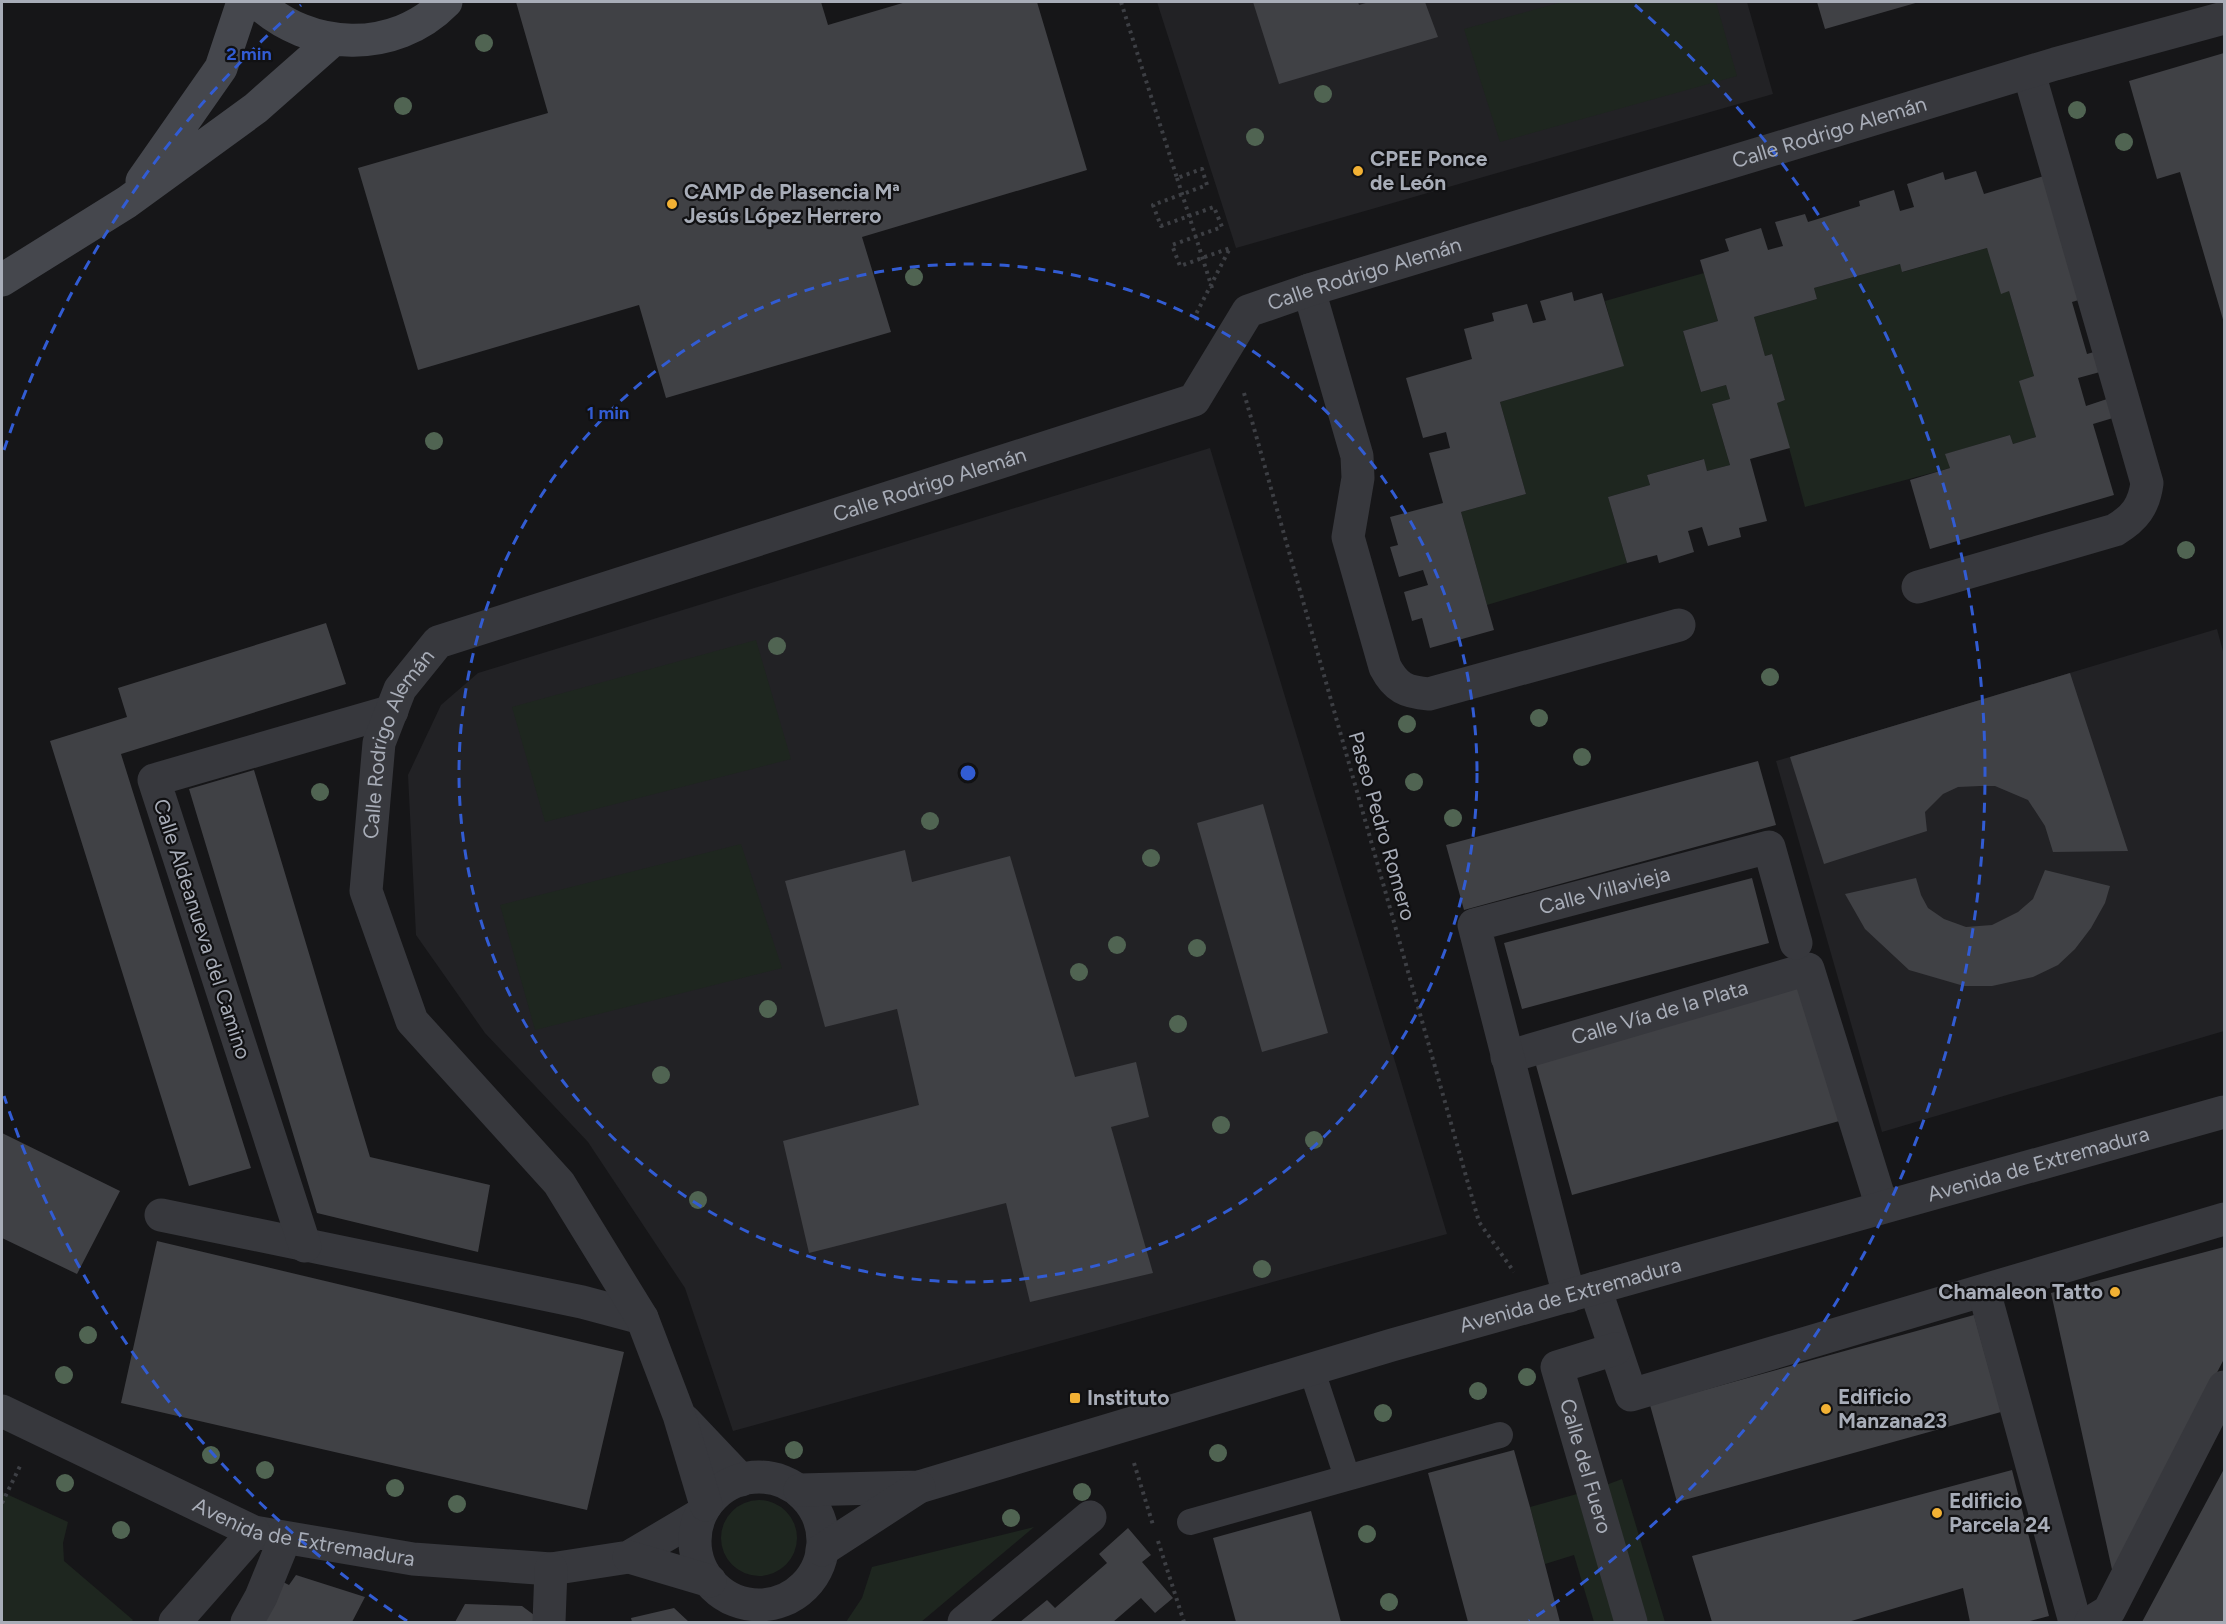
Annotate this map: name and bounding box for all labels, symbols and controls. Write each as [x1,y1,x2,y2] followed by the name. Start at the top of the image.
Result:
[226,43,272,65] text: 2 min
[1729,91,1929,173] street label: Calle Rodrigo Alemán
[1370,146,1488,195] place label: CPEE Ponce de León
[1351,164,1365,178] marker: CPEE Ponce de León
[684,179,900,228] place label: CAMP de Plasencia Mª Jesús López Herrero
[665,197,679,211] marker: CAMP de Plasencia Mª Jesús López Herrero
[1264,232,1464,315] street label: Calle Rodrigo Alemán
[587,402,629,424] text: 1 min
[830,442,1029,527] street label: Calle Rodrigo Alemán
[358,644,439,840] street label: Calle Rodrigo Alemán
[1344,728,1421,923] street label: Paseo Pedro Romero
[958,763,978,783] centre of rings
[149,795,256,1062] street label: Calle Aldeanueva del Camino
[1536,861,1673,919] street label: Calle Villavieja
[1568,974,1751,1050] street label: Calle Vía de la Plata
[1924,1121,2152,1206] street label: Avenida de Extremadura
[1456,1252,1684,1338] street label: Avenida de Extremadura
[1938,1279,2103,1304] place label: Chamaleon Tatto
[2108,1285,2122,1299] marker: Chamaleon Tatto
[1838,1384,1947,1433] place label: Edificio Manzana23
[1087,1385,1170,1410] place label: Instituto
[1068,1391,1082,1405] marker: Instituto
[1555,1396,1618,1536] street label: Calle del Fuero
[1819,1402,1833,1416] marker: Edificio Manzana23
[1949,1488,2051,1537] place label: Edificio Parcela 24
[189,1492,417,1571] street label: Avenida de Extremadura
[1930,1506,1944,1520] marker: Edificio Parcela 24

